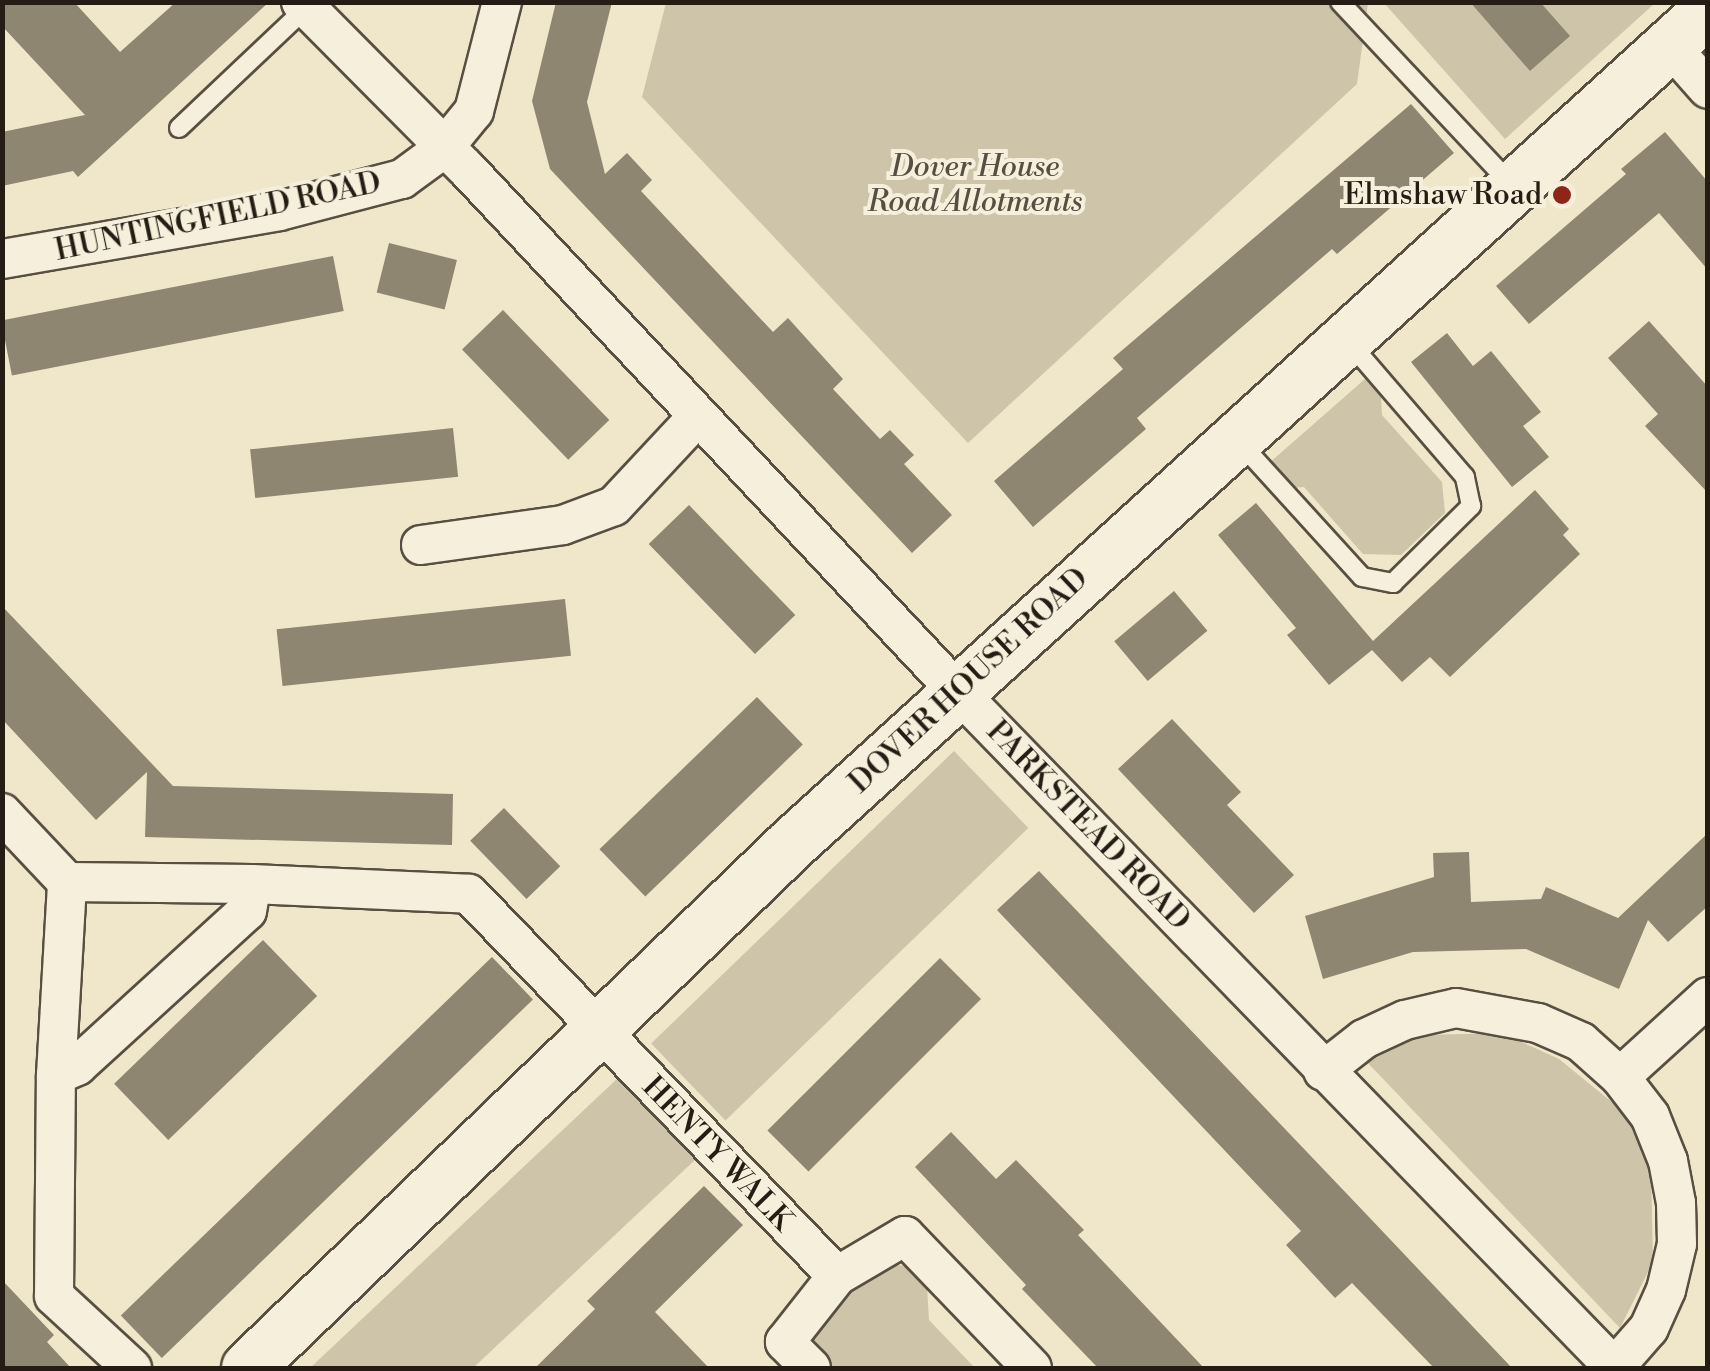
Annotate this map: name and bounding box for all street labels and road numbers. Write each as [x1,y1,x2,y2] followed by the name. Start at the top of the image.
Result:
[52,165,384,269] street label: HUNTINGFIELD ROAD
[842,561,1096,801] street label: DOVER HOUSE ROAD
[979,714,1197,938] street label: PARKSTEAD ROAD
[634,1069,800,1239] street label: HENTY WALK

